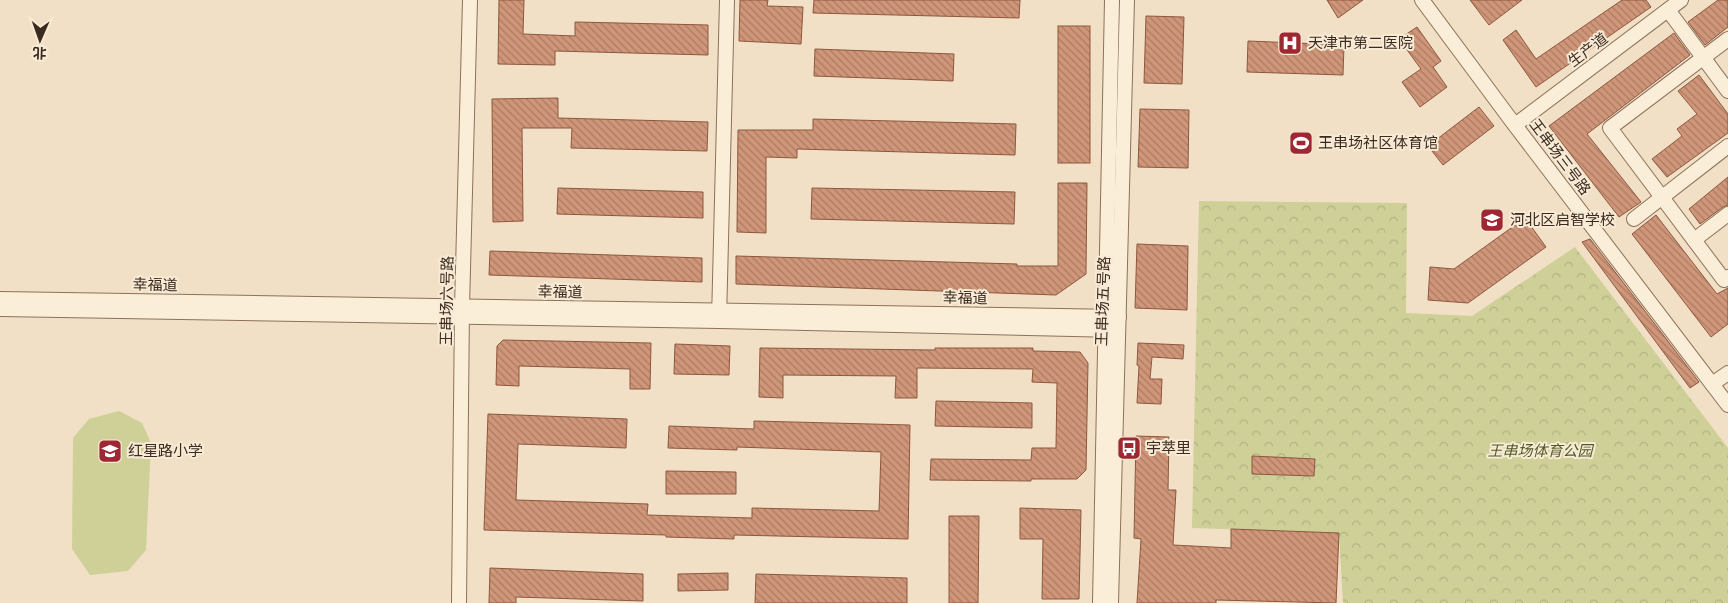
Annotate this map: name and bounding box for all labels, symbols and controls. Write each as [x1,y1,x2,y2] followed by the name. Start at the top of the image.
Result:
[15,15,65,65] north arrow
[1564,28,1611,71] street label: 生产道
[1277,30,1303,56] hospital icon: 天津市第二医院
[1308,33,1413,52] place label: 天津市第二医院
[32,44,47,62] text: 北
[1526,115,1595,198] street label: 王串场三号路
[1288,130,1314,156] sports icon: 王串场社区体育馆
[1318,133,1438,152] place label: 王串场社区体育馆
[1479,207,1505,233] school or university icon: 河北区启智学校
[1510,210,1615,229] place label: 河北区启智学校
[436,256,457,346] street label: 王串场六号路
[1091,256,1114,346] street label: 王串场五号路
[132,275,178,294] street label: 幸福道
[537,282,583,301] street label: 幸福道
[942,288,988,307] street label: 幸福道
[1116,435,1142,461] bus stop icon: 宇萃里
[97,438,123,464] school or university icon: 红星路小学
[1146,438,1191,457] place label: 宇萃里
[128,441,203,460] place label: 红星路小学
[1487,441,1594,460] park label: 王串场体育公园

